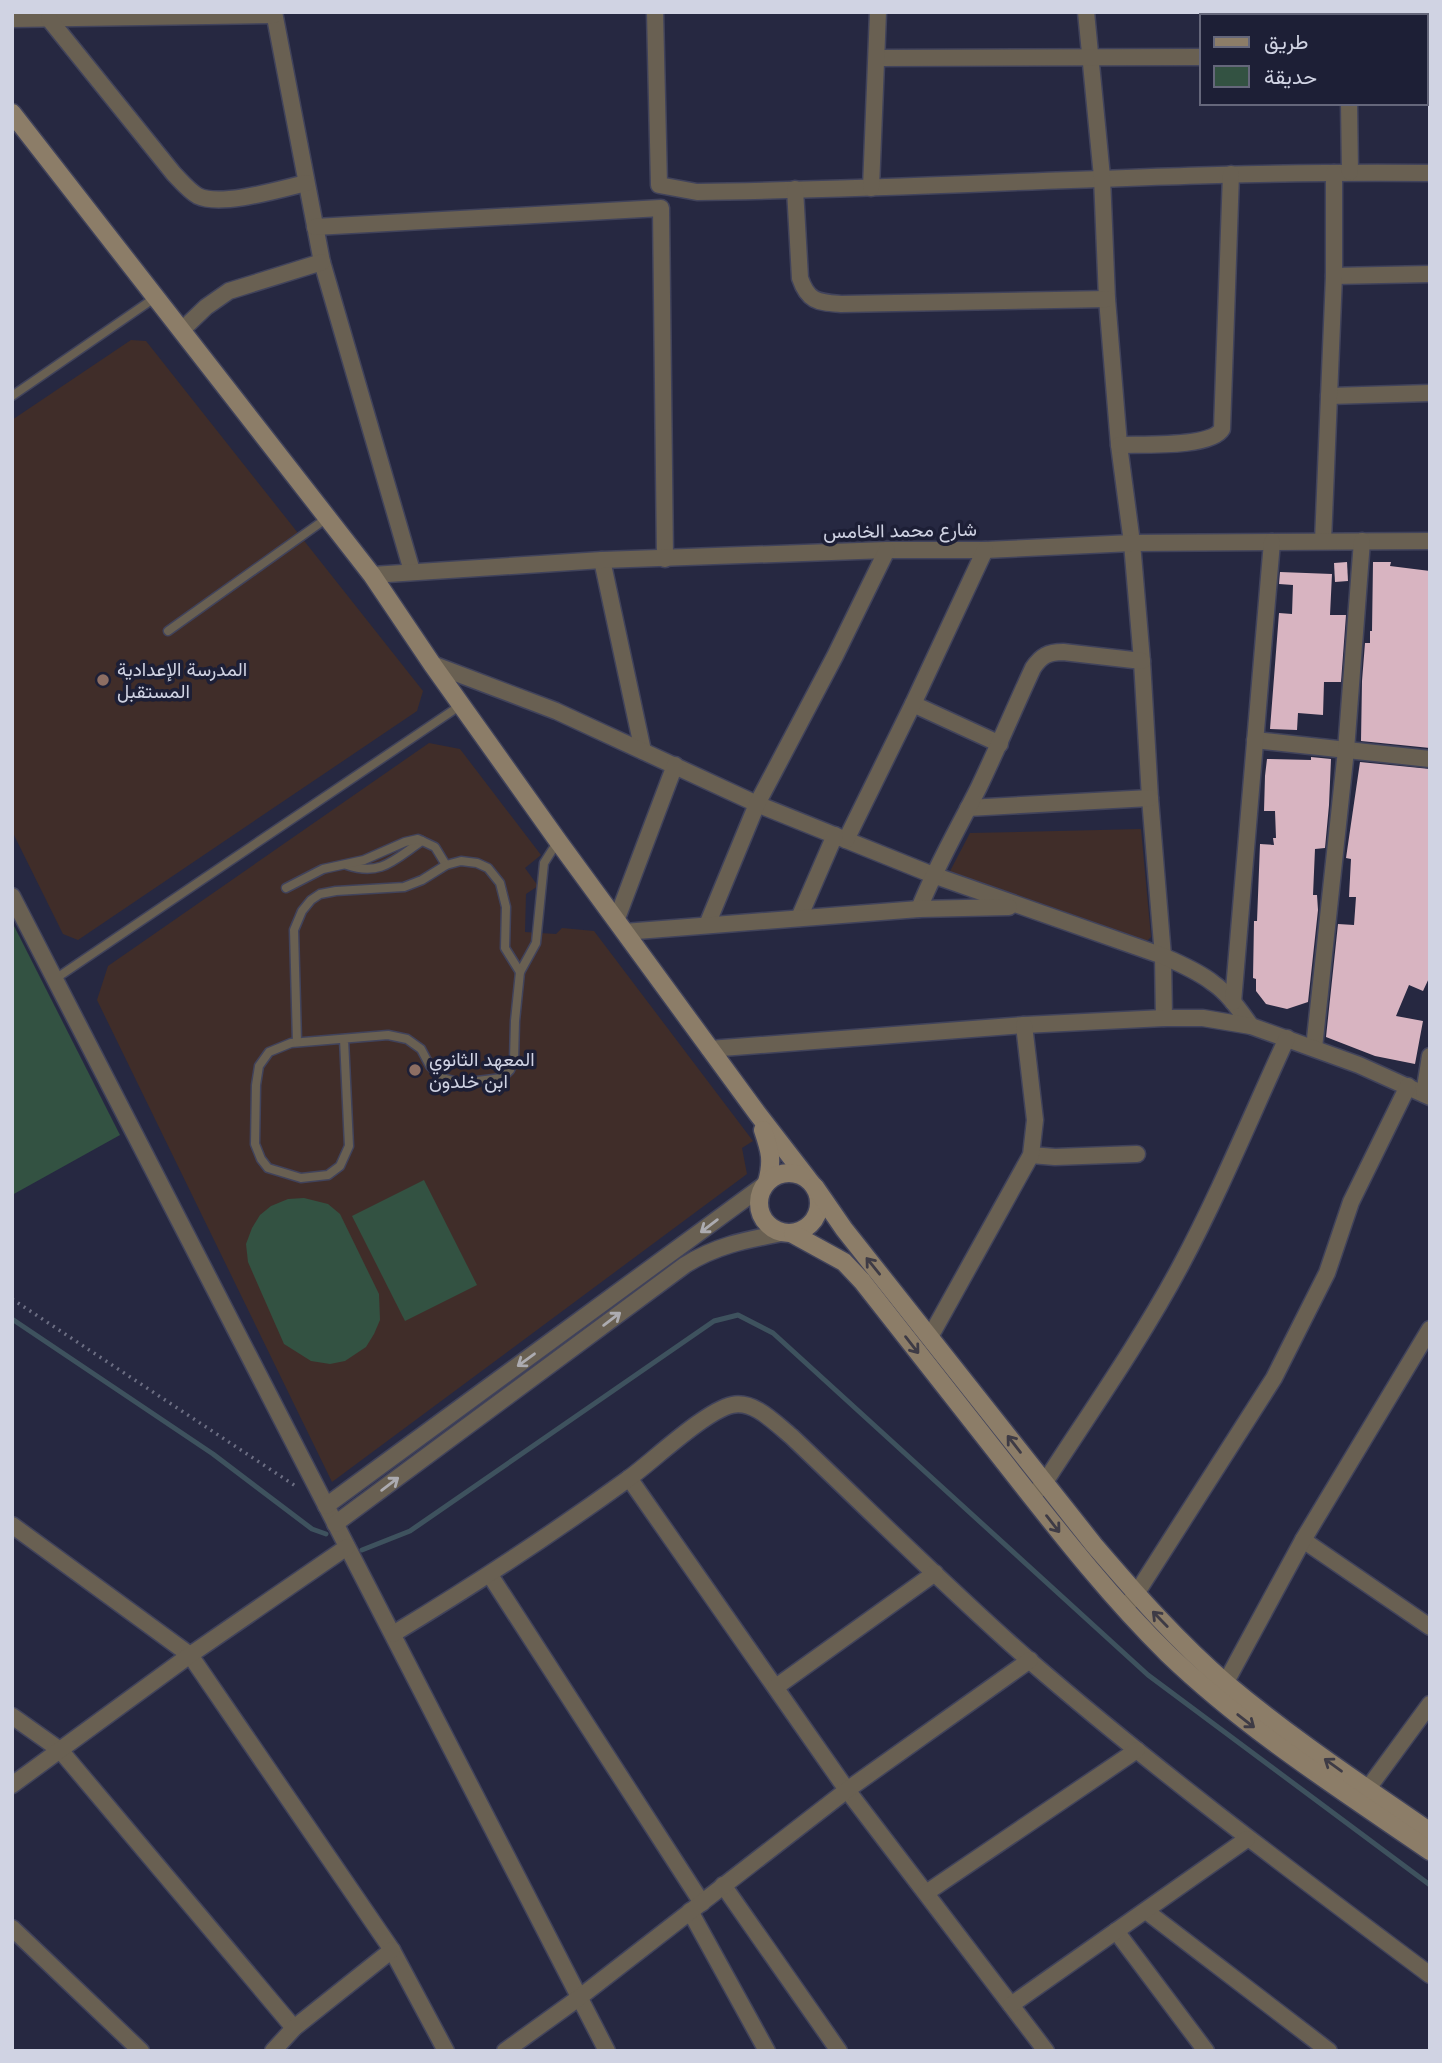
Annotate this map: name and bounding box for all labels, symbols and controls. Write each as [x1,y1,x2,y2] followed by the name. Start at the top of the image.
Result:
[1200,14,1428,105] legend
[1264,28,1309,55] text: طريق
[1264,63,1317,89] text: حديقة
[823,517,977,544] street label: شارع محمد الخامس
[117,657,247,703] place label: المدرسة الإعدادية المستقبل
[95,672,111,688] marker: المدرسة الإعدادية المستقبل
[429,1047,535,1093] place label: المعهد الثانوي ابن خلدون
[407,1062,423,1078] marker: المعهد الثانوي ابن خلدون
[700,1219,719,1233] one-way arrow
[865,1257,880,1275] one-way arrow
[602,1312,621,1326] one-way arrow
[905,1336,920,1354] one-way arrow
[516,1352,535,1367] one-way arrow
[1007,1435,1022,1453] one-way arrow
[380,1476,399,1491] one-way arrow
[1046,1514,1061,1532] one-way arrow
[1151,1610,1168,1627] one-way arrow
[1236,1713,1255,1728] one-way arrow
[1324,1758,1343,1772] one-way arrow

